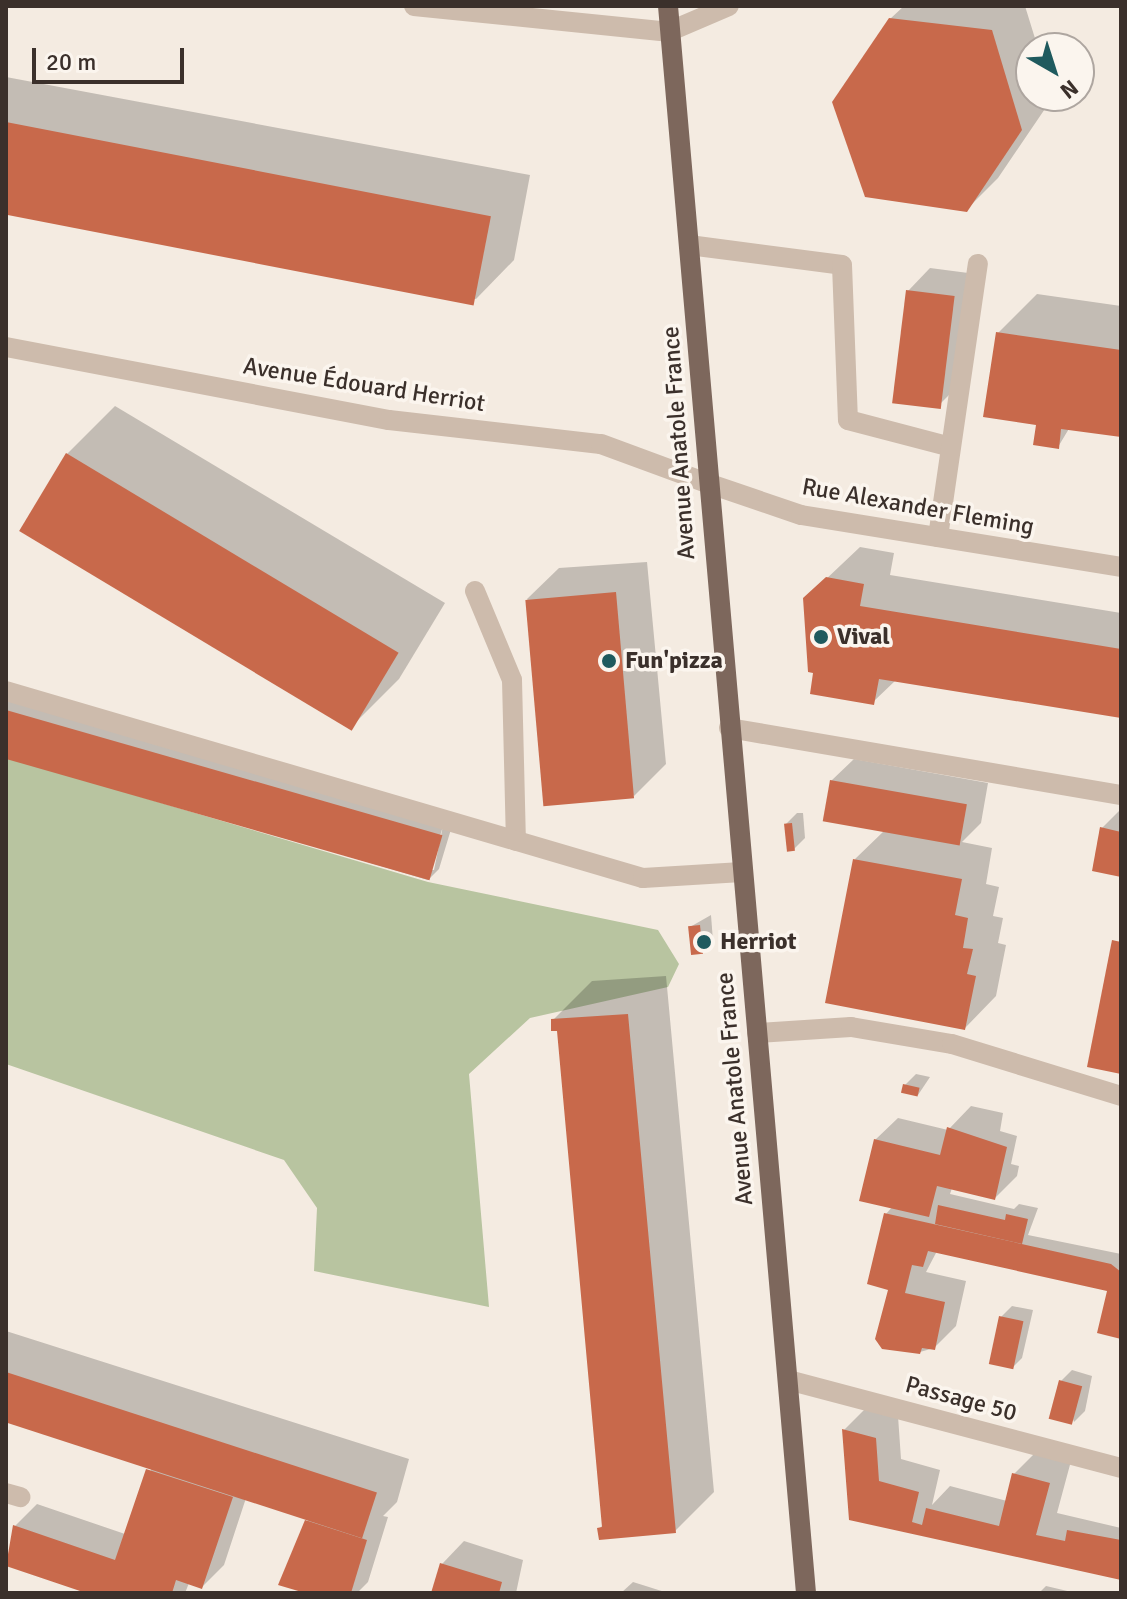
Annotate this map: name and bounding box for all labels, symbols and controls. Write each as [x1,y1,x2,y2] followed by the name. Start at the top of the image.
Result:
[36,32,188,82] scale bar
[1015,32,1095,112] north arrow
[46,47,96,77] text: 20 m
[1055,74,1084,105] text: N
[656,325,702,561] street label: Avenue Anatole France
[241,352,487,418] street label: Avenue Édouard Herriot
[800,472,1036,542] street label: Rue Alexander Fleming
[837,623,890,651] place label: Vival
[812,628,830,646] marker: Vival
[625,647,723,675] place label: Fun'pizza
[600,652,618,670] marker: Fun'pizza
[720,928,797,956] place label: Herriot
[695,933,713,951] marker: Herriot
[710,971,760,1207] street label: Avenue Anatole France
[902,1370,1020,1428] street label: Passage 50

